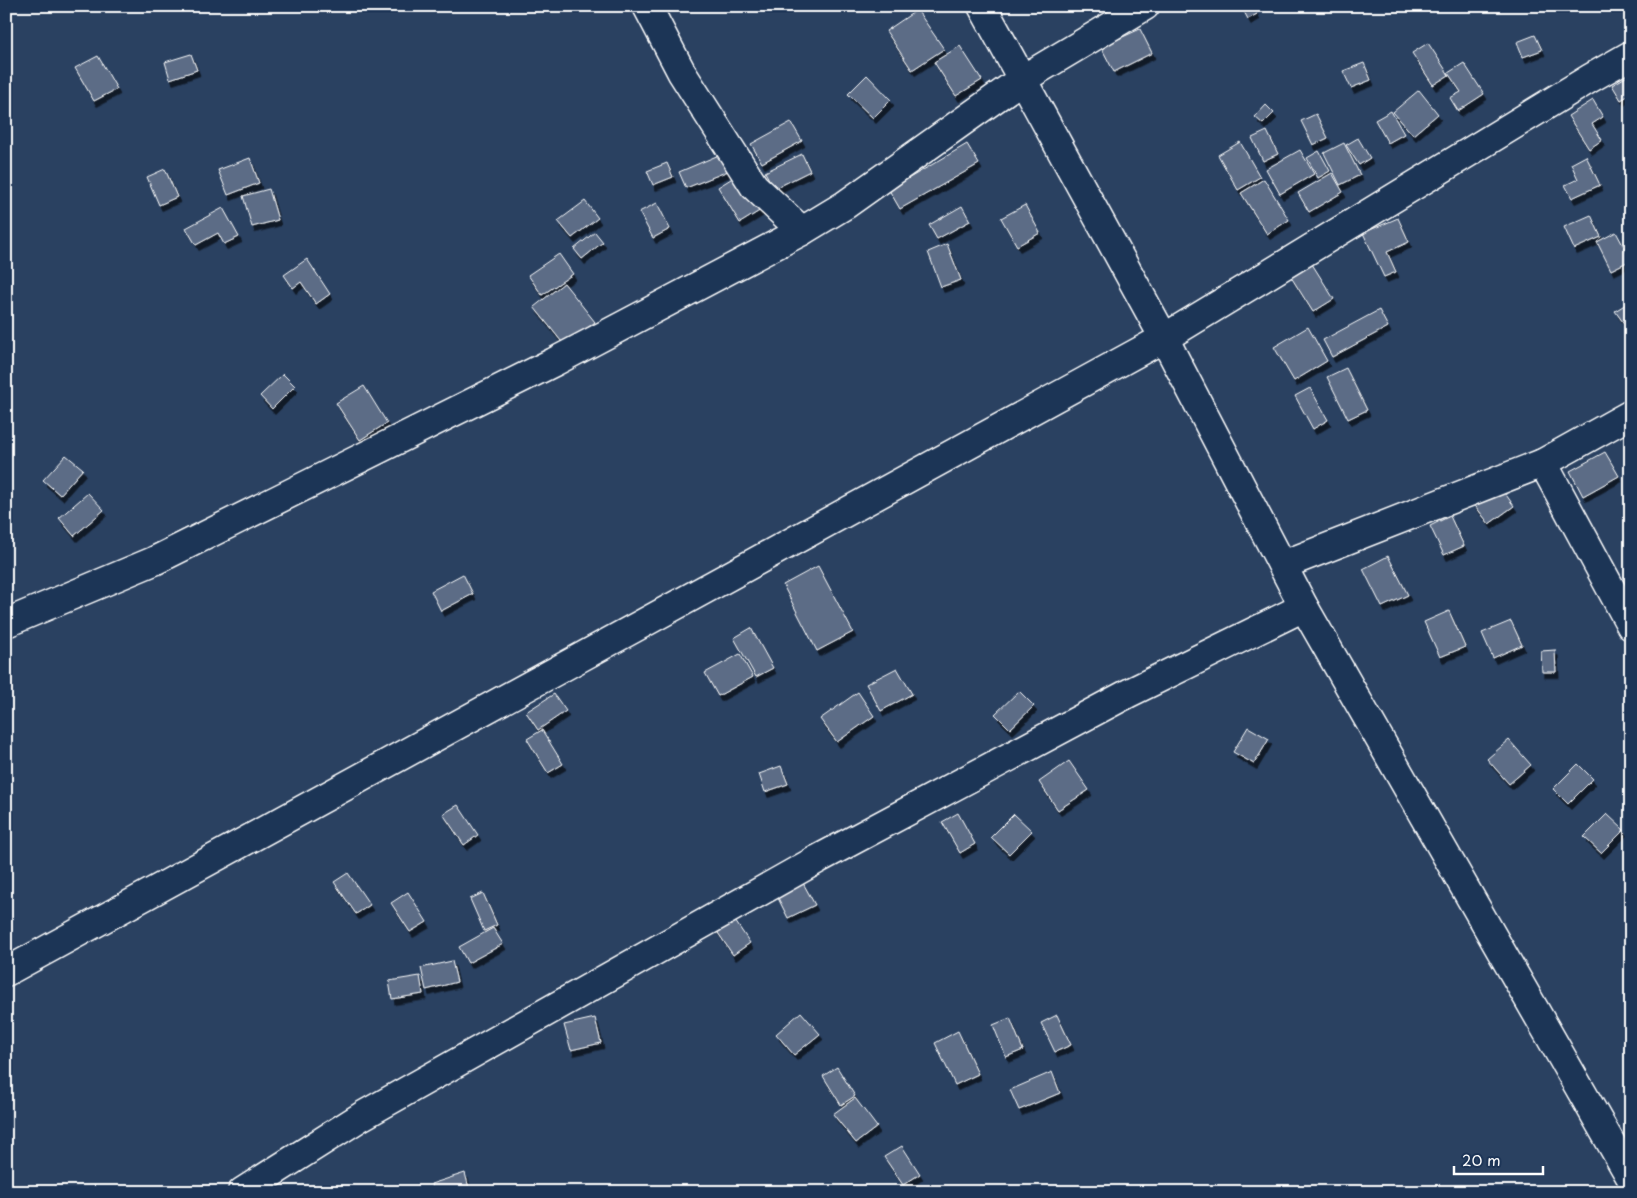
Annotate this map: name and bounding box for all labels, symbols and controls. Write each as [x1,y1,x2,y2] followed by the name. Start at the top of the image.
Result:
[1454,1143,1543,1175] scale bar
[1462,1148,1501,1171] text: 20 m

